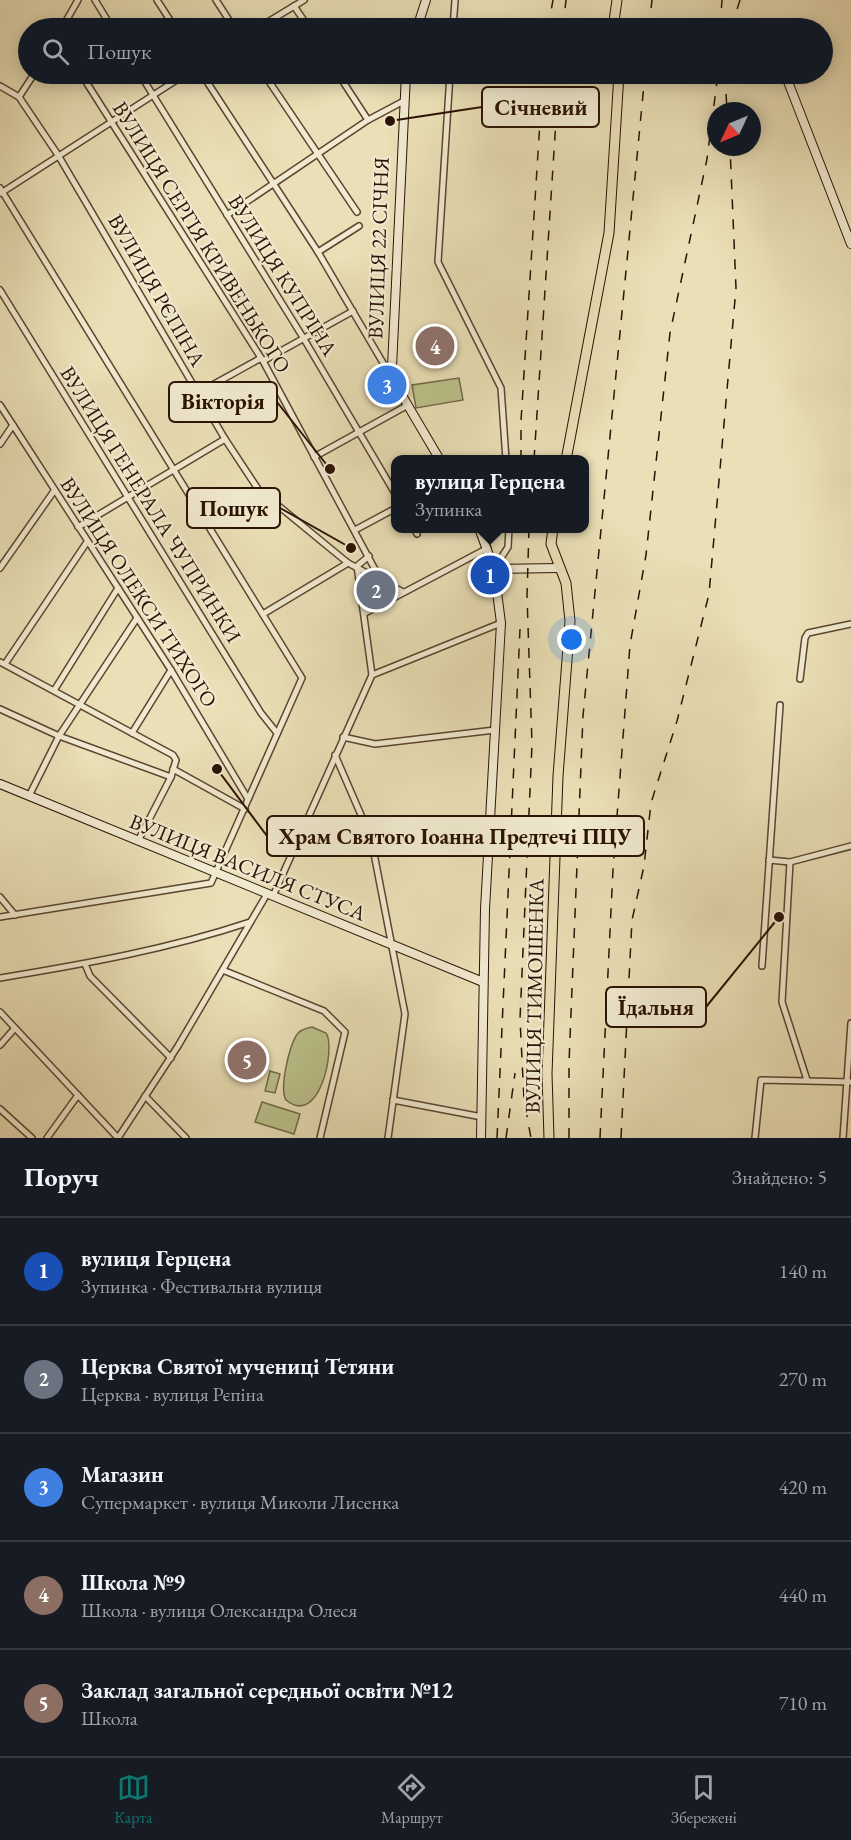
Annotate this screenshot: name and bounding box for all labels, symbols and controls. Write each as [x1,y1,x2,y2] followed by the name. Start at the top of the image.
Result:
[18,18,833,84] search box
[39,35,72,68] icon: search
[87,37,151,66] text: Пошук
[482,87,599,127] callout: Січневий
[495,93,588,122] text: Січневий
[107,96,297,378] street label: ВУЛИЦЯ СЕРГІЯ КРИВЕНЬКОГО
[707,102,761,156] north arrow
[361,157,395,339] street label: ВУЛИЦЯ 22 СІЧНЯ
[222,189,344,361] street label: ВУЛИЦЯ КУПРІНА
[102,209,212,371] street label: ВУЛИЦЯ РЄПІНА
[416,324,454,368] pin: 4
[55,361,248,647] street label: ВУЛИЦЯ ГЕНЕРАЛА ЧУПРИНКИ
[368,362,406,408] pin: 3
[169,382,277,422] callout: Вікторія
[181,387,265,416] text: Вікторія
[391,455,589,533] popup
[415,467,565,496] text: вулиця Герцена
[54,472,224,712] street label: ВУЛИЦЯ ОЛЕКСИ ТИХОГО
[187,488,280,528] callout: Пошук
[199,494,269,523] text: Пошук
[415,496,482,522] text: Зупинка
[470,552,510,598] pin: 1
[356,568,395,612] pin: 2
[557,625,586,654] your location
[126,807,371,927] street label: ВУЛИЦЯ ВАСИЛЯ СТУСА
[267,816,644,856] callout: Храм Святого Іоанна Предтечі ПЦУ
[277,822,632,851] text: Храм Святого Іоанна Предтечі ПЦУ
[518,878,550,1114] street label: ВУЛИЦЯ ТИМОШЕНКА
[606,987,706,1027] callout: Їдальня
[618,993,694,1022] text: Їдальня
[228,1038,266,1082] pin: 5
[24,1160,99,1194] text: Поруч
[732,1164,827,1190] text: Знайдено: 5
[81,1244,231,1273] text: вулиця Герцена
[38,1258,49,1284] text: 1
[779,1258,827,1284] text: 140 m
[81,1273,322,1299] text: Зупинка · Фестивальна вулиця
[81,1352,394,1381] text: Церква Святої мучениці Тетяни
[38,1366,49,1392] text: 2
[779,1366,827,1392] text: 270 m
[81,1381,264,1407] text: Церква · вулиця Рєпіна
[81,1460,164,1489] text: Магазин
[38,1474,49,1500] text: 3
[779,1474,827,1500] text: 420 m
[81,1489,399,1515] text: Супермаркет · вулиця Миколи Лисенка
[81,1568,185,1597] text: Школа №9
[38,1582,49,1608] text: 4
[779,1582,827,1608] text: 440 m
[81,1597,357,1623] text: Школа · вулиця Олександра Олеся
[81,1676,453,1705] text: Заклад загальної середньої освіти №12
[38,1690,49,1716] text: 5
[779,1690,827,1716] text: 710 m
[81,1705,138,1731] text: Школа
[114,1771,153,1828] tab: Карта
[381,1771,442,1828] tab: Маршрут
[671,1771,737,1828] tab: Збережені

